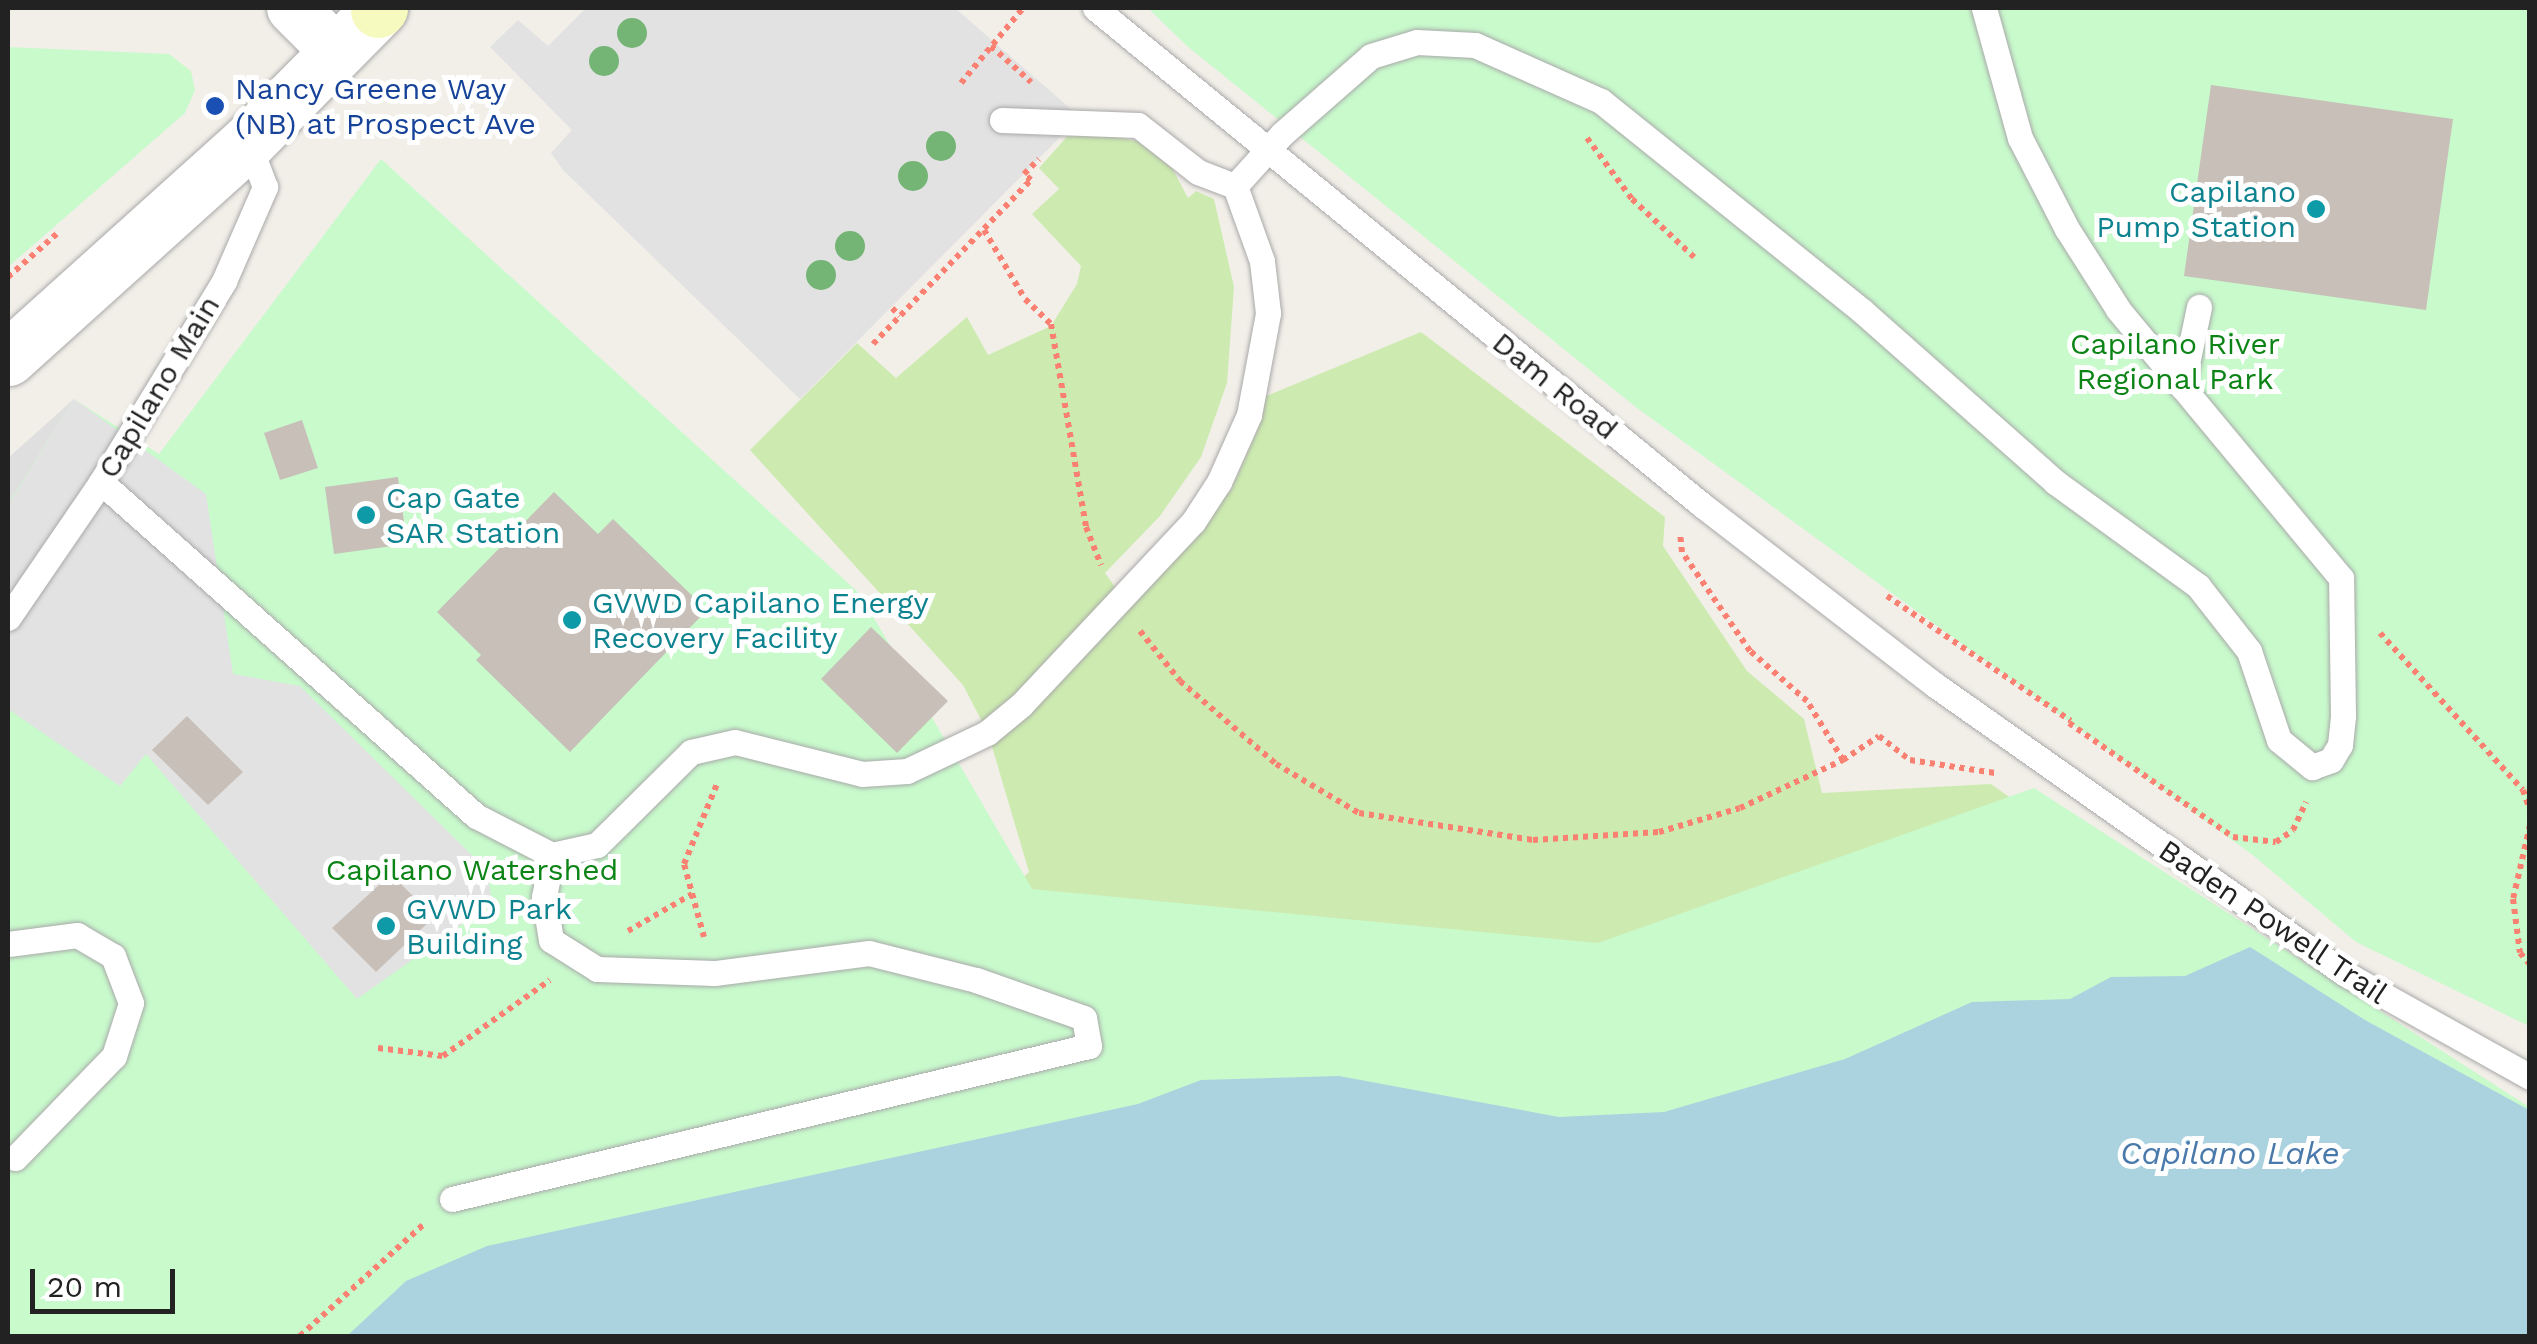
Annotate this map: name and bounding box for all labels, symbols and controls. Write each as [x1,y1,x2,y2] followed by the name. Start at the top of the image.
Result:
[235,71,537,142] place label: Nancy Greene Way (NB) at Prospect Ave
[204,95,226,117] marker: Nancy Greene Way (NB) at Prospect Ave
[2096,174,2296,244] place label: Capilano Pump Station
[2305,198,2327,220] marker: Capilano Pump Station
[90,289,228,485] street label: Capilano Main
[1485,325,1625,447] street label: Dam Road
[2070,326,2280,396] park label: Capilano River Regional Park
[386,480,560,550] place label: Cap Gate SAR Station
[355,504,377,526] marker: Cap Gate SAR Station
[592,585,929,656] place label: GVWD Capilano Energy Recovery Facility
[561,609,583,631] marker: GVWD Capilano Energy Recovery Facility
[2151,832,2395,1012] street label: Baden Powell Trail
[325,852,619,888] park label: Capilano Watershed
[406,891,572,962] place label: GVWD Park Building
[375,915,397,937] marker: GVWD Park Building
[2120,1134,2340,1172] water label: Capilano Lake
[35,1249,180,1311] scale bar
[47,1269,122,1304] text: 20 m

